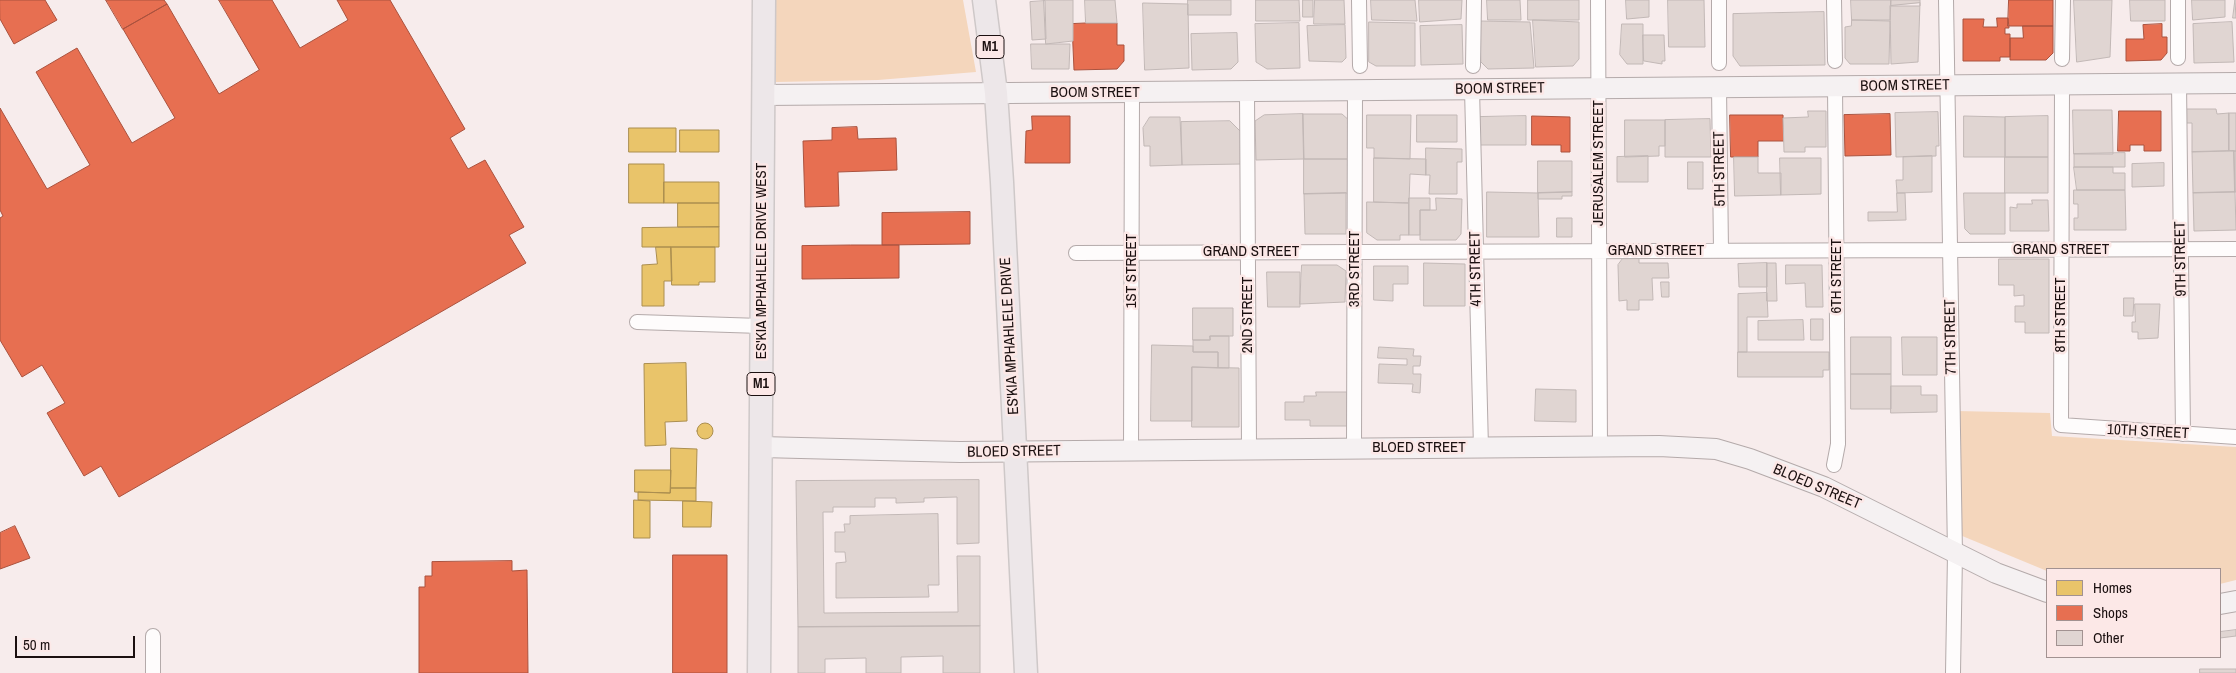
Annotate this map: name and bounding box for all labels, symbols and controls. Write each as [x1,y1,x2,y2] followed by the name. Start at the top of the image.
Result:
[976,36,1004,58] road number: M1
[1860,76,1950,96] street label: BOOM STREET
[1455,79,1545,99] street label: BOOM STREET
[1050,84,1140,102] street label: BOOM STREET
[1590,100,1608,226] street label: JERUSALEM STREET
[1710,131,1730,207] street label: 5TH STREET
[753,163,771,359] street label: ES'KIA MPHAHLELE DRIVE WEST
[2171,221,2191,297] street label: 9TH STREET
[1346,231,1364,307] street label: 3RD STREET
[1466,231,1486,307] street label: 4TH STREET
[1123,234,1141,308] street label: 1ST STREET
[1828,238,1846,314] street label: 6TH STREET
[2013,241,2109,259] street label: GRAND STREET
[1608,242,1704,260] street label: GRAND STREET
[1203,243,1299,261] street label: GRAND STREET
[997,257,1023,415] street label: ES'KIA MPHAHLELE DRIVE
[1239,277,1257,353] street label: 2ND STREET
[2052,277,2070,353] street label: 8TH STREET
[1941,299,1961,375] street label: 7TH STREET
[747,372,775,396] road number: M1
[2107,421,2189,443] street label: 10TH STREET
[1372,439,1466,457] street label: BLOED STREET
[967,442,1061,462] street label: BLOED STREET
[1770,460,1864,514] street label: BLOED STREET
[2046,568,2221,658] legend
[2093,577,2132,598] text: Homes
[2093,602,2128,623] text: Shops
[18,626,138,658] scale bar
[2093,627,2124,648] text: Other
[23,634,50,655] text: 50 m

